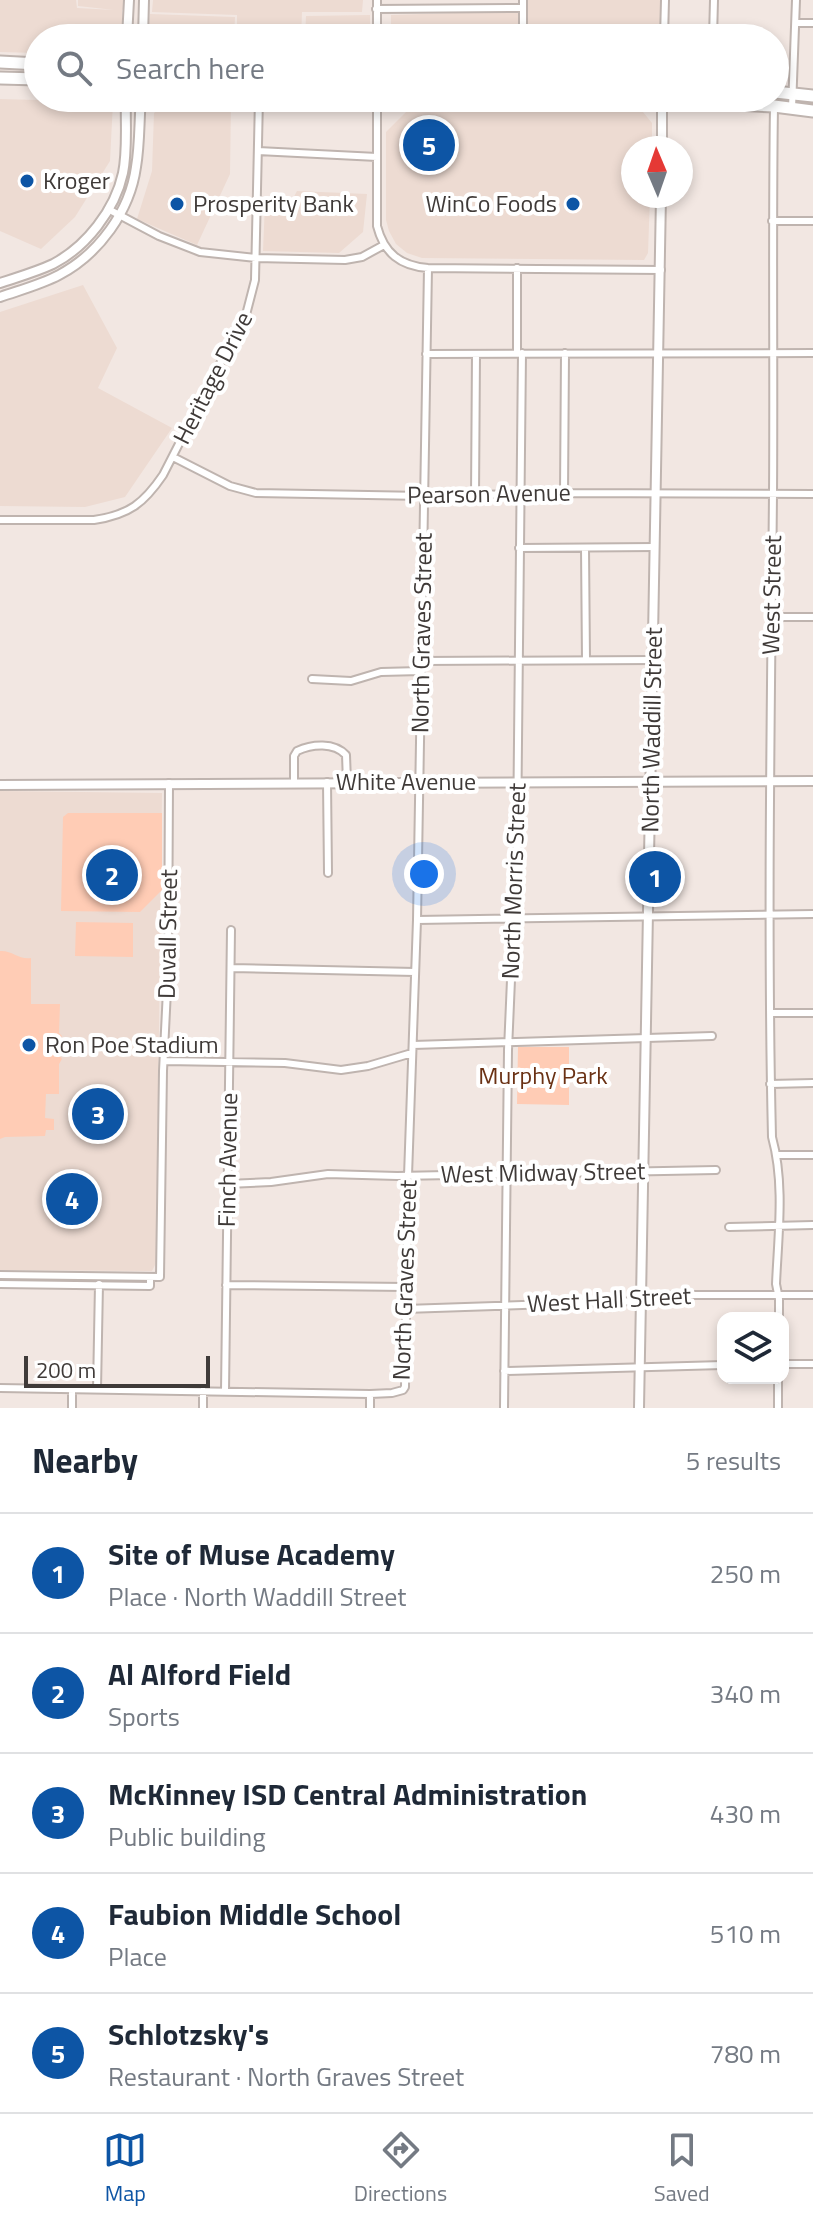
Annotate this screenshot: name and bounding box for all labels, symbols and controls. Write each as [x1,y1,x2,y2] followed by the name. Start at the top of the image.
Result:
[24,24,789,112] search box
[116,45,265,91] text: Search here
[52,46,96,90] icon: search
[403,115,455,175] pin: 5
[621,136,693,208] north arrow
[43,162,110,198] place label: Kroger
[18,172,36,190] marker: Kroger
[193,185,354,221] place label: Prosperity Bank
[425,185,557,221] place label: WinCo Foods
[168,195,186,213] marker: Prosperity Bank
[564,195,582,213] marker: WinCo Foods
[163,305,261,450] street label: Heritage Drive
[407,474,571,512] street label: Pearson Avenue
[401,532,441,734] street label: North Graves Street
[752,534,790,655] street label: West Street
[631,626,671,833] street label: North Waddill Street
[336,763,476,799] street label: White Avenue
[492,782,534,980] street label: North Morris Street
[86,845,138,905] pin: 2
[629,847,681,907] pin: 1
[404,854,444,894] your location
[148,868,186,999] street label: Duvall Street
[45,1026,219,1062] place label: Ron Poe Stadium
[20,1036,38,1054] marker: Ron Poe Stadium
[478,1057,608,1093] park label: Murphy Park
[72,1084,124,1144] pin: 3
[208,1092,246,1228] street label: Finch Avenue
[440,1152,646,1192] street label: West Midway Street
[46,1169,98,1229] pin: 4
[383,1179,426,1381] street label: North Graves Street
[526,1277,692,1321] street label: West Hall Street
[717,1312,789,1384] map controls
[717,1312,789,1384] button: layers
[24,1352,210,1388] scale bar
[36,1353,96,1387] text: 200 m
[32,1434,138,1486] text: Nearby
[686,1441,781,1480] text: 5 results
[108,1531,395,1577] text: Site of Muse Academy
[51,1554,65,1593] text: 1
[710,1554,781,1593] text: 250 m
[108,1577,406,1616] text: Place · North Waddill Street
[108,1651,291,1697] text: Al Alford Field
[51,1674,65,1713] text: 2
[710,1674,781,1713] text: 340 m
[108,1697,180,1736] text: Sports
[108,1771,587,1817] text: McKinney ISD Central Administration
[51,1794,65,1833] text: 3
[710,1794,781,1833] text: 430 m
[108,1817,266,1856] text: Public building
[108,1891,401,1937] text: Faubion Middle School
[51,1914,65,1953] text: 4
[710,1914,781,1953] text: 510 m
[108,1937,167,1976] text: Place
[108,2011,269,2057] text: Schlotzsky's
[51,2034,65,2073] text: 5
[710,2034,781,2073] text: 780 m
[108,2057,464,2096] text: Restaurant · North Graves Street
[103,2128,147,2210] tab: Map
[354,2128,447,2210] tab: Directions
[654,2128,710,2210] tab: Saved

